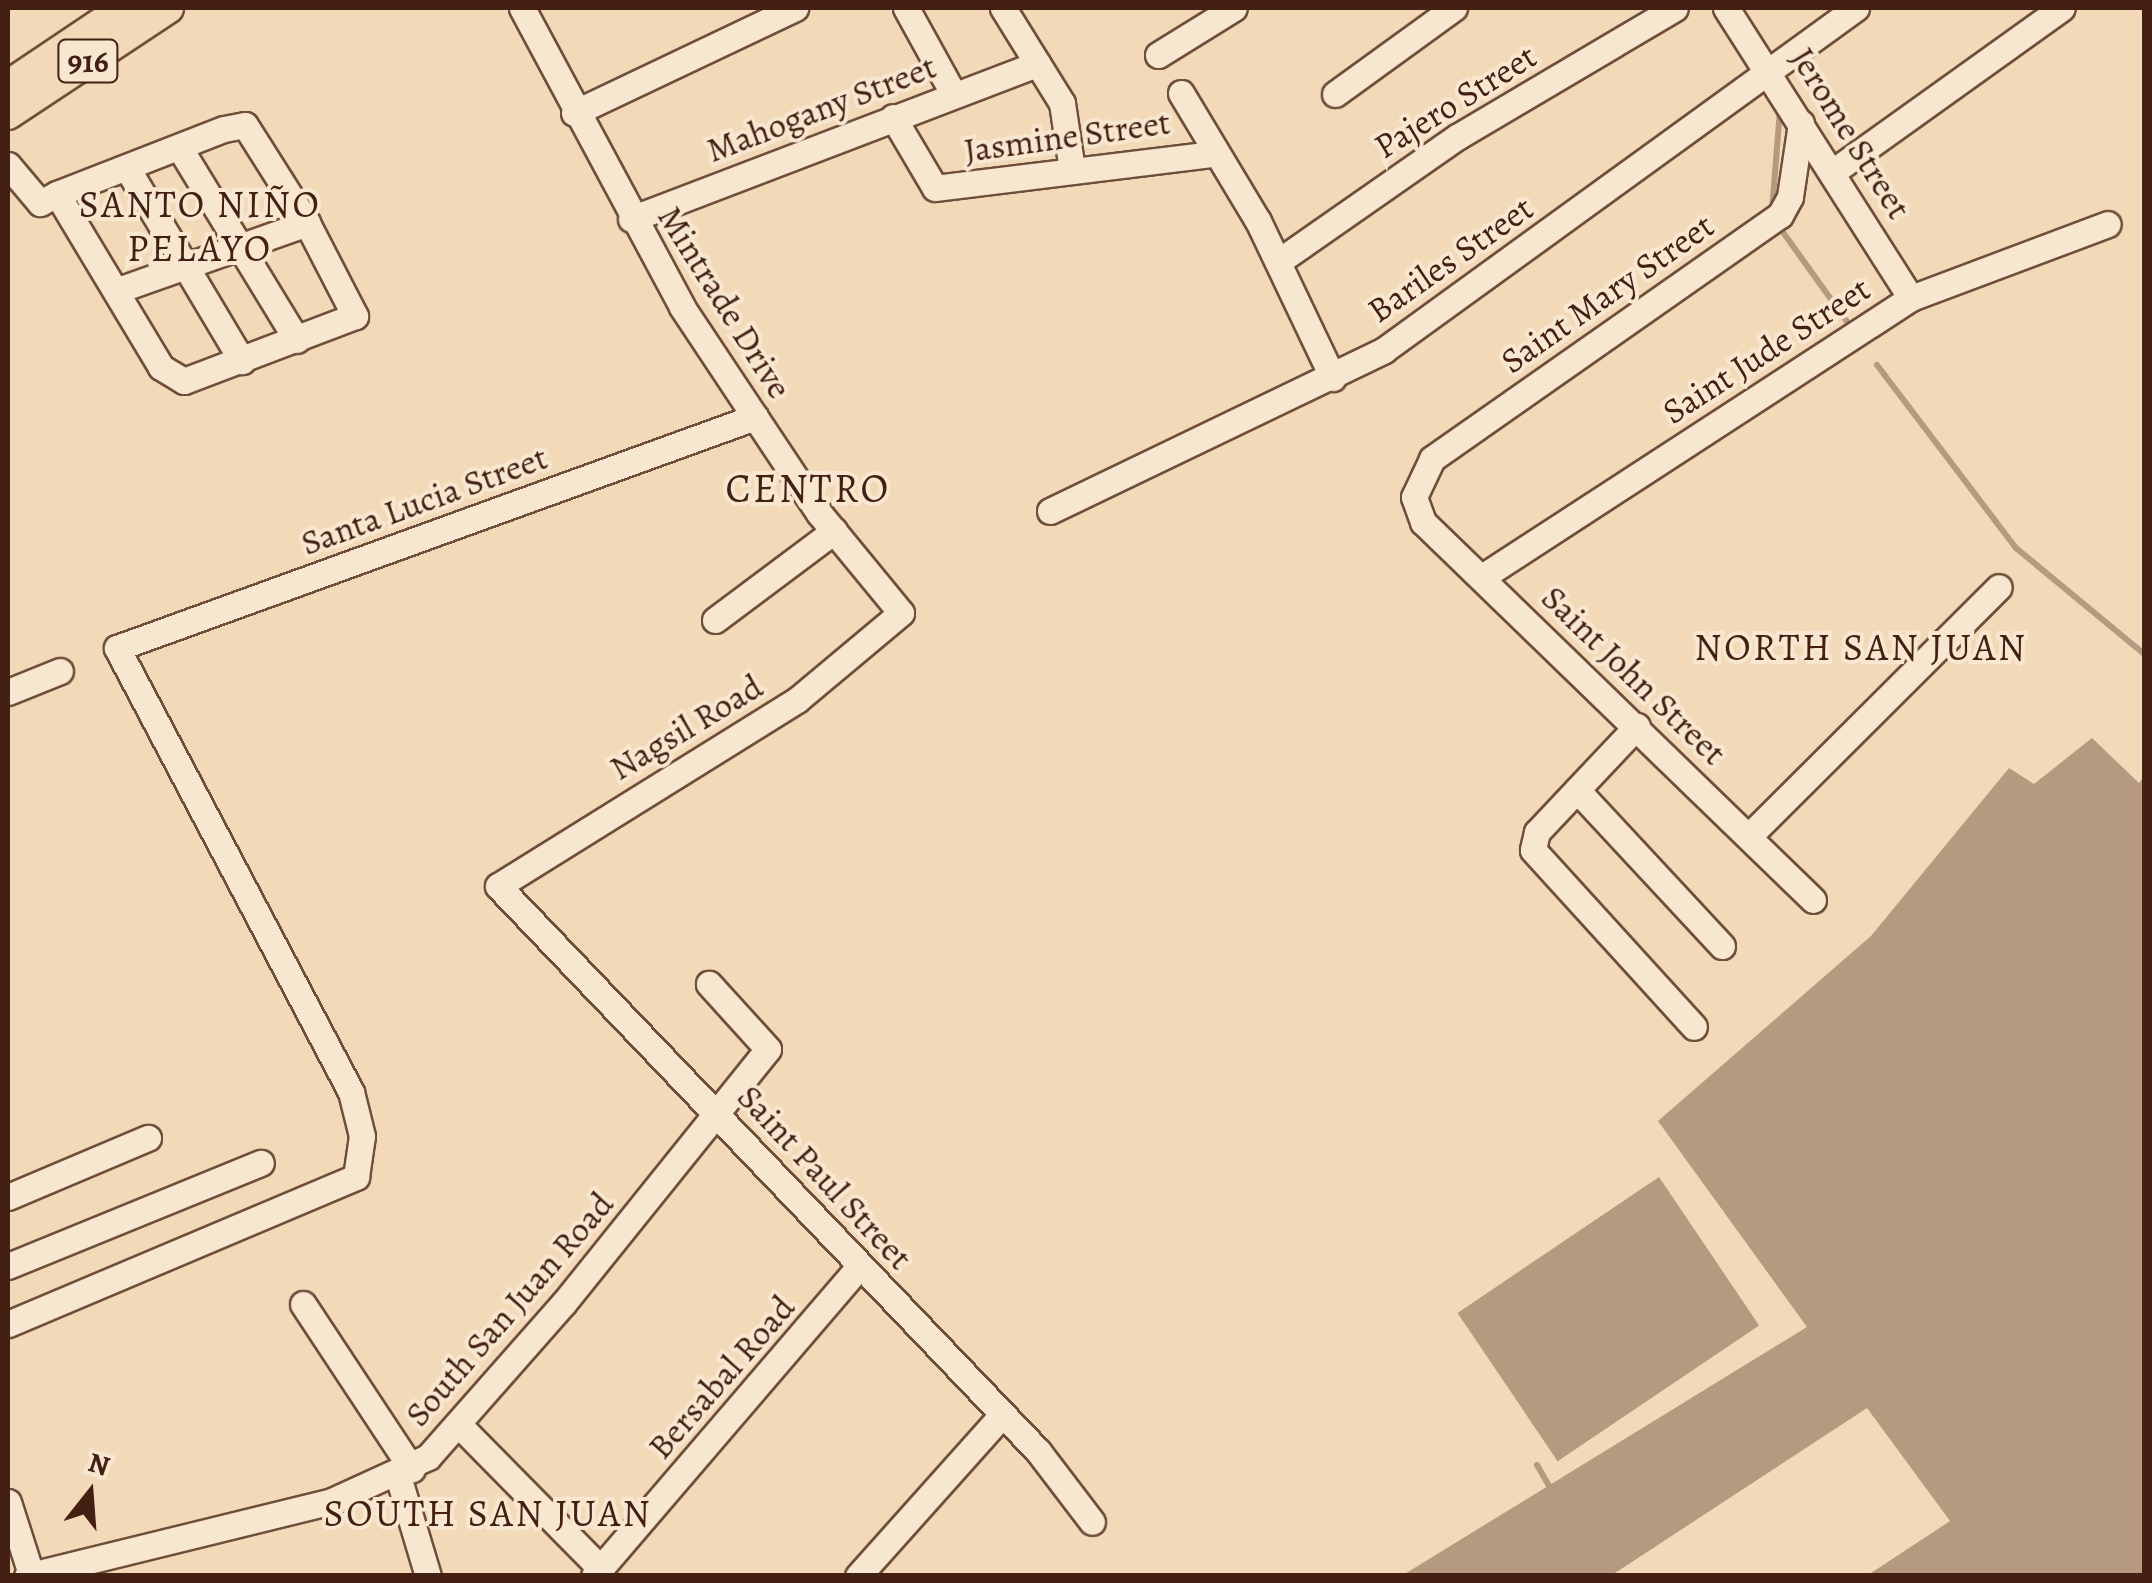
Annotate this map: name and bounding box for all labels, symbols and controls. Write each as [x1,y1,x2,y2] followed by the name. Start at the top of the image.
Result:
[56,34,120,88] road number: 916
[1366,35,1544,167] street label: Pajero Street
[1782,40,1920,226] street label: Jerome Street
[700,45,942,171] street label: Mahogany Street
[961,101,1173,171] street label: Jasmine Street
[79,182,321,272] district label: SANTO NIÑO PELAYO
[1359,187,1541,331] street label: Bariles Street
[649,198,801,406] street label: Mintrade Drive
[1493,204,1721,382] street label: Saint Mary Street
[1655,267,1877,433] street label: Saint Jude Street
[295,436,553,564] street label: Santa Lucia Street
[725,465,891,513] district label: CENTRO
[1533,577,1735,773] street label: Saint John Street
[1694,625,2028,671] district label: NORTH SAN JUAN
[602,665,770,789] street label: Nagsil Road
[729,1076,921,1278] street label: Saint Paul Street
[396,1183,622,1435] street label: South San Juan Road
[639,1287,803,1467] street label: Bersabal Road
[40,1443,140,1543] north arrow
[83,1443,114,1485] text: N
[324,1491,652,1537] district label: SOUTH SAN JUAN

